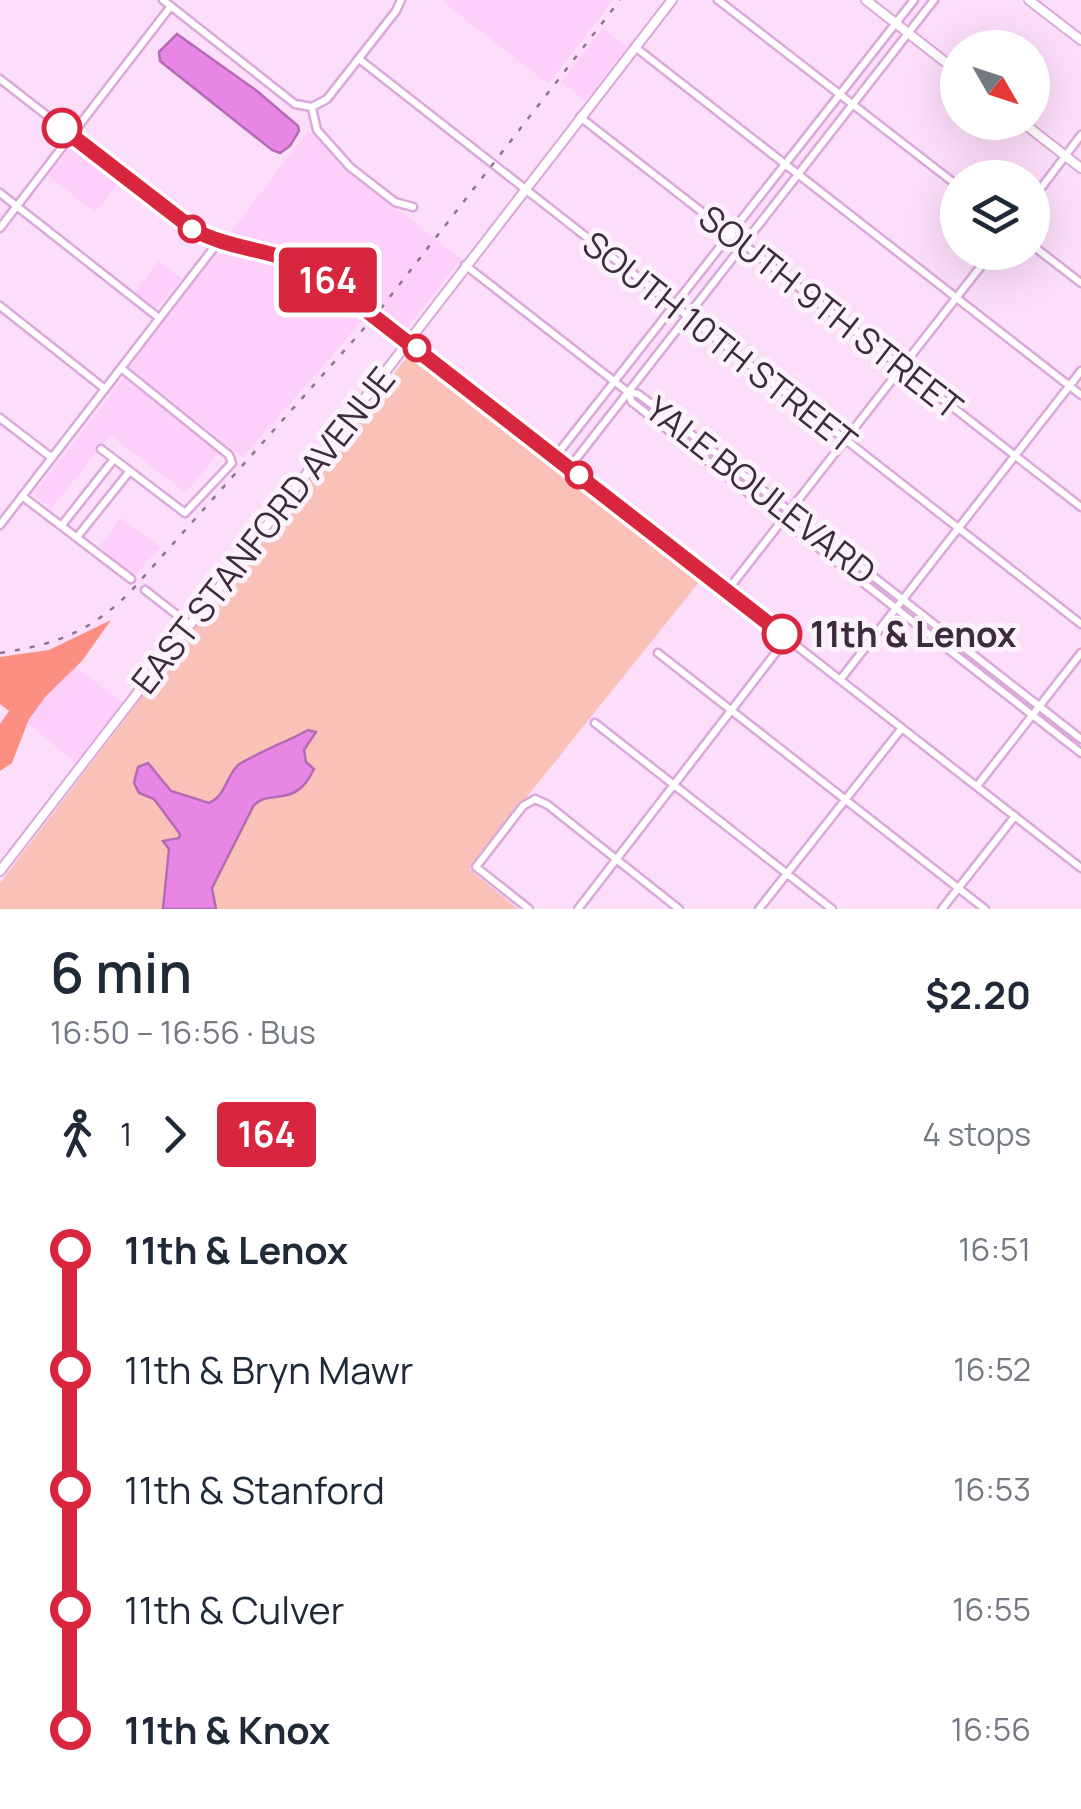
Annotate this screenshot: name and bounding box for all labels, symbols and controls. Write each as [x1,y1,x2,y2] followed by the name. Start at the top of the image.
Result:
[940,30,1050,140] north arrow
[940,30,1050,270] map controls
[43,109,81,147] unlabelled marker
[940,160,1050,270] button: layers
[689,194,973,430] street label: SOUTH 9TH STREET
[179,216,205,242] unlabelled marker
[573,220,867,464] street label: SOUTH 10TH STREET
[270,248,386,312] line badge: 164
[299,256,357,304] text: 164
[404,335,430,361] unlabelled marker
[120,357,406,703] street label: EAST STANFORD AVENUE
[636,385,886,595] street label: YALE BOULEVARD
[566,462,592,488] unlabelled marker
[810,610,1017,658] place label: 11th & Lenox
[763,615,801,653] marker: 11th & Lenox
[50,934,192,1010] text: 6 min
[925,968,1031,1020] text: $2.20
[50,1010,316,1054] text: 16:50 – 16:56 · Bus
[50,1107,105,1162] icon: walk
[147,1107,202,1162] icon: forward
[237,1110,296,1158] text: 164
[120,1112,132,1156] text: 1
[922,1112,1031,1156] text: 4 stops
[124,1223,348,1275] text: 11th & Lenox
[958,1227,1031,1271] text: 16:51
[124,1343,414,1395] text: 11th & Bryn Mawr
[953,1347,1031,1391] text: 16:52
[124,1463,385,1515] text: 11th & Stanford
[953,1467,1031,1511] text: 16:53
[124,1583,344,1635] text: 11th & Culver
[952,1587,1031,1631] text: 16:55
[124,1703,330,1755] text: 11th & Knox
[951,1707,1031,1751] text: 16:56

